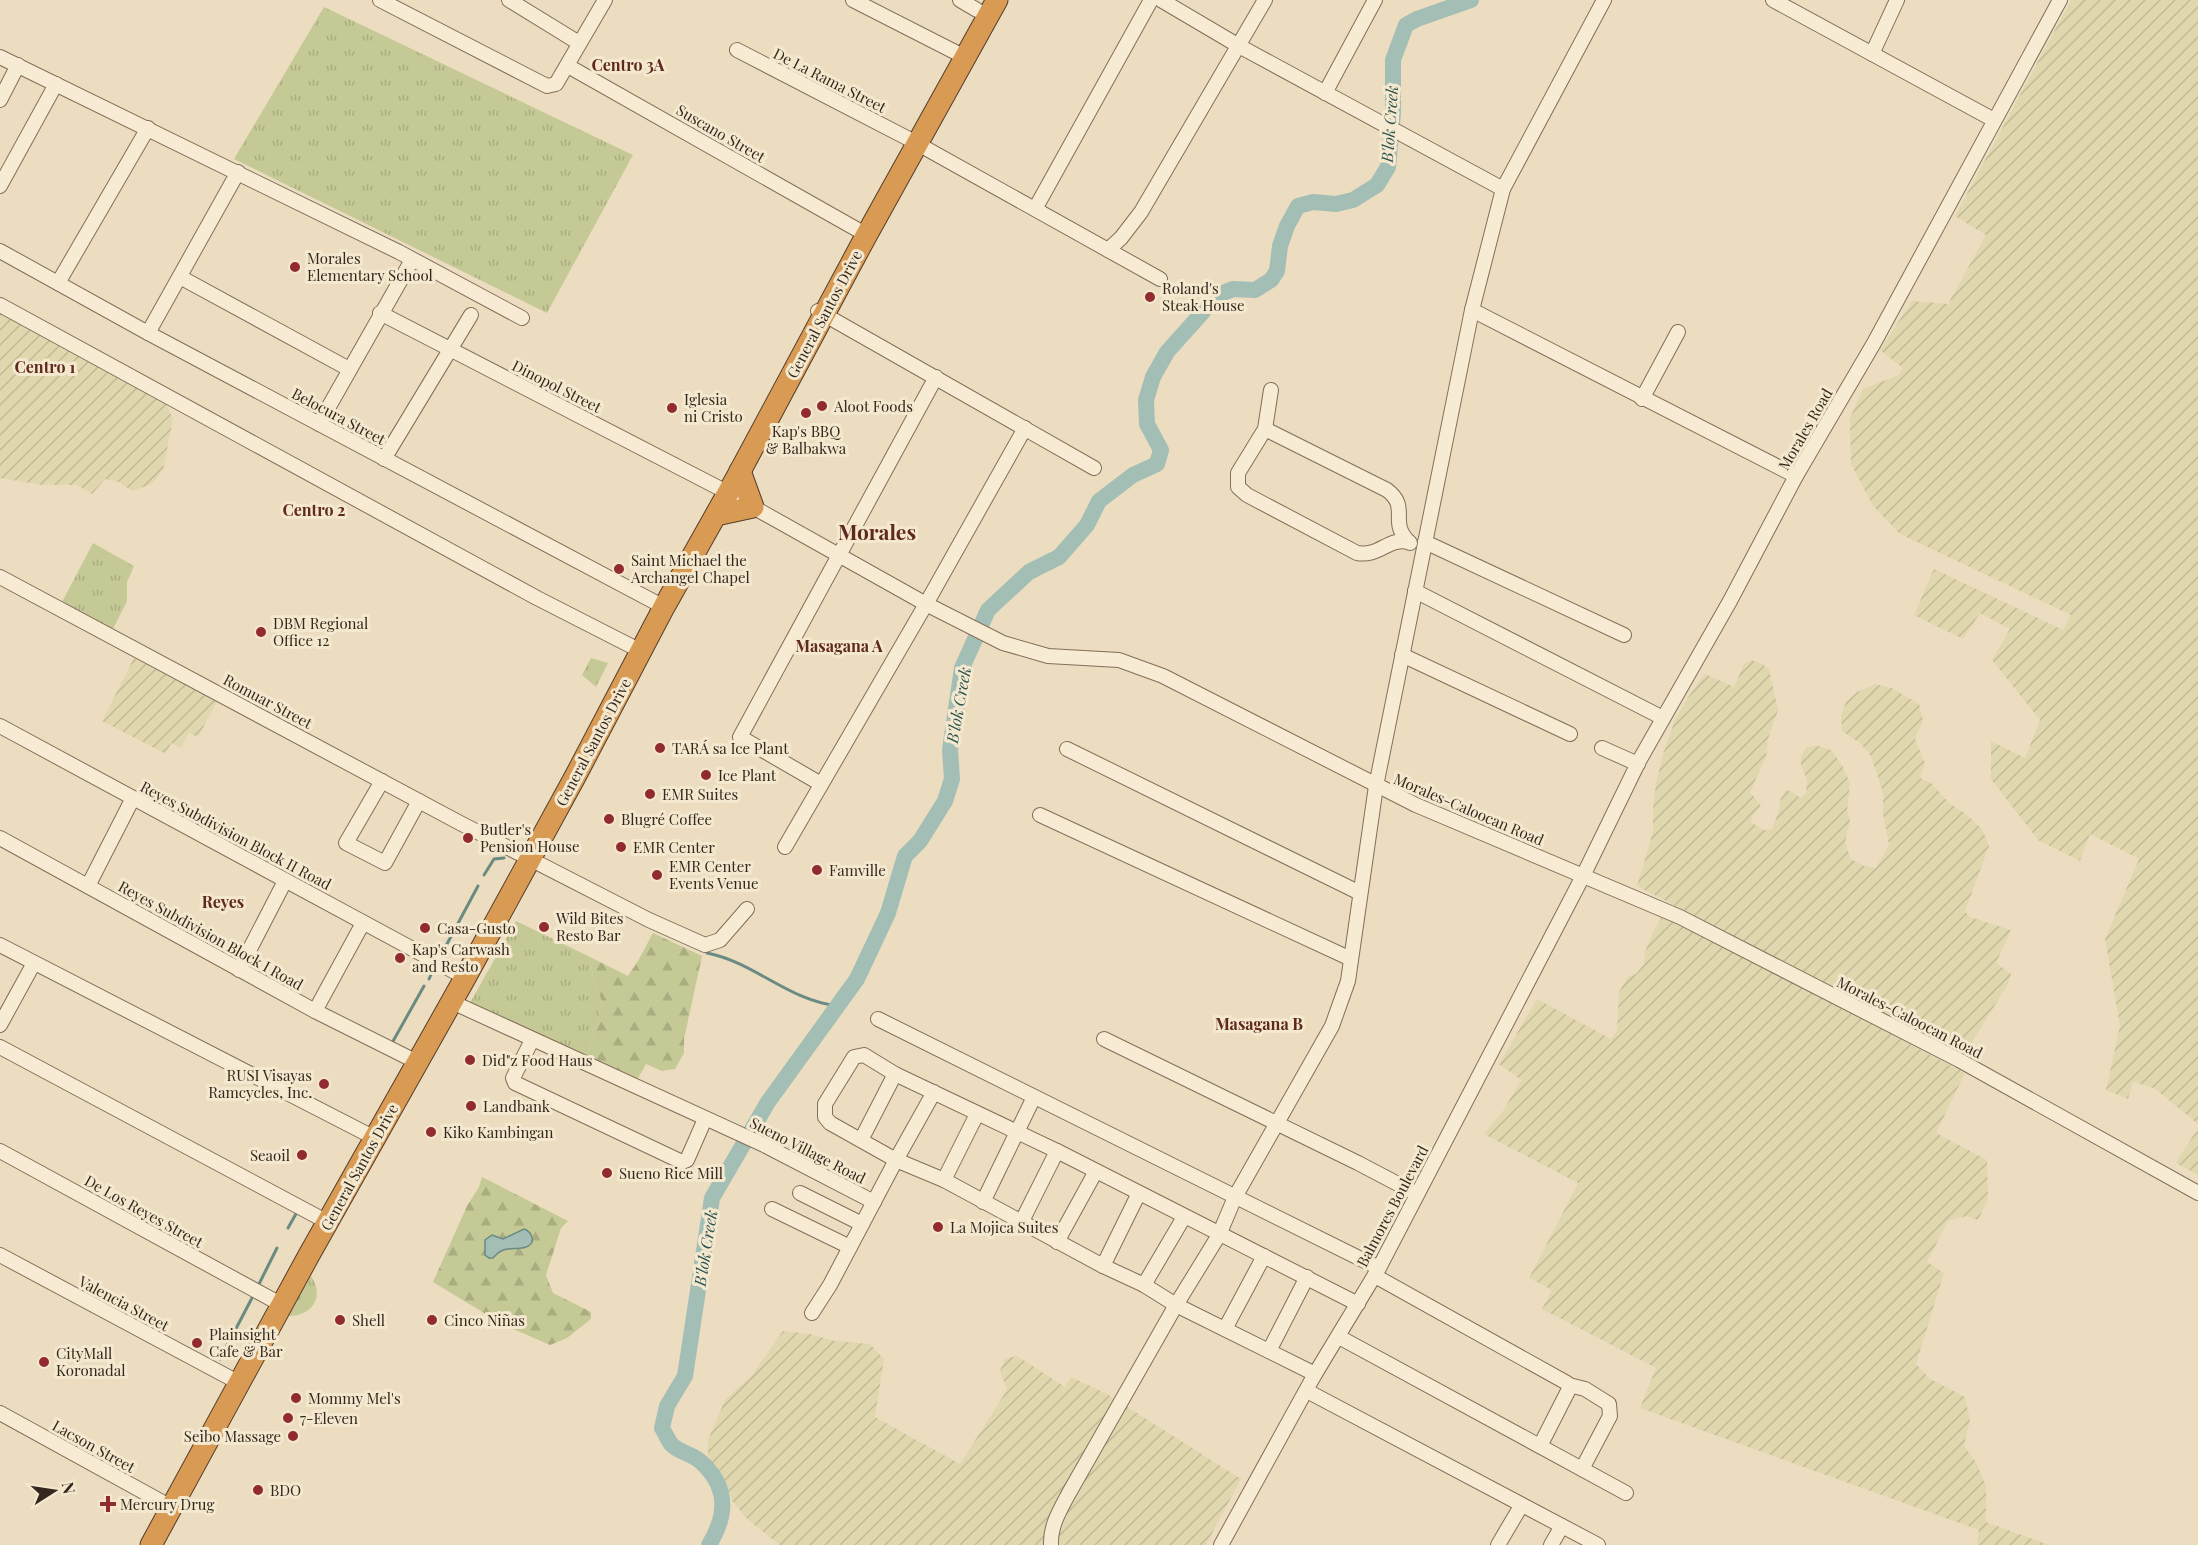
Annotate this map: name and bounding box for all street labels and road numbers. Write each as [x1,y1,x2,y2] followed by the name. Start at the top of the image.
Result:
[770,43,890,117] street label: De La Rama Street
[673,99,770,167] street label: Suscano Street
[782,247,866,381] street label: General Santos Drive
[509,355,606,417] street label: Dinopol Street
[289,383,390,449] street label: Belocura Street
[1773,384,1837,474] street label: Morales Road
[220,669,316,733] street label: Romuar Street
[551,675,635,809] street label: General Santos Drive
[1391,768,1547,850] street label: Morales-Caloocan Road
[137,776,335,894] street label: Reyes Subdivision Block II Road
[115,876,307,994] street label: Reyes Subdivision Block I Road
[1834,972,1987,1063] street label: Morales-Caloocan Road
[316,1100,402,1234] street label: General Santos Drive
[747,1112,870,1188] street label: Sueno Village Road
[1352,1142,1433,1270] street label: Balmores Boulevard
[81,1170,207,1252] street label: De Los Reyes Street
[74,1270,173,1336] street label: Valencia Street
[49,1415,139,1477] street label: Lacson Street

